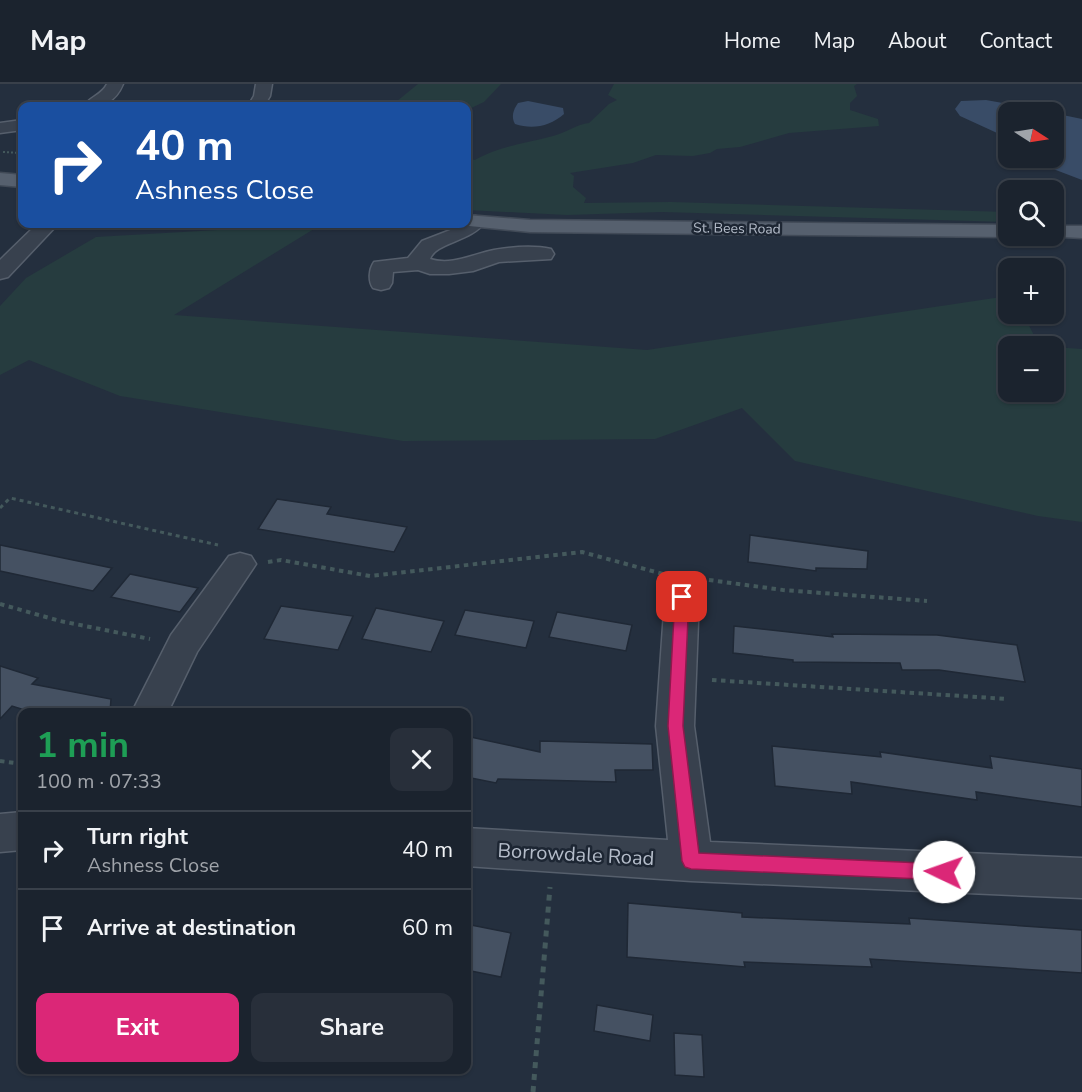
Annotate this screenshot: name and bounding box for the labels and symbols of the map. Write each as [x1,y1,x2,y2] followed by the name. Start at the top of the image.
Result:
[998,102,1064,168] north arrow
[693,218,781,239] street label: St. Bees Road
[656,571,707,622] pin
[497,837,655,872] street label: Borrowdale Road
[912,840,976,904] position arrow

